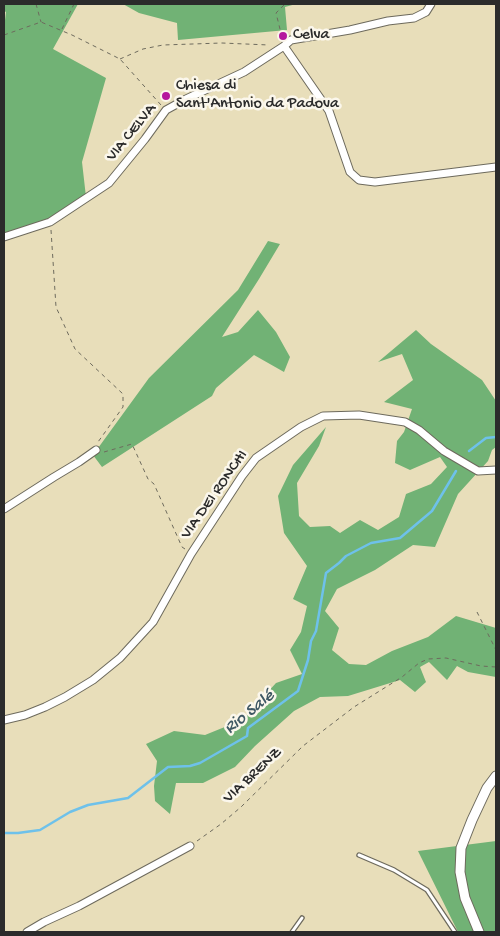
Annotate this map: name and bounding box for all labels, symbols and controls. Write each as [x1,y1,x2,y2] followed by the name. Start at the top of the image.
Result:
[293,26,329,46] place label: Celva
[277,30,289,42] marker: Celva
[176,77,339,115] place label: Chiesa di Sant'Antonio da Padova
[160,90,172,102] marker: Chiesa di Sant'Antonio da Padova
[103,100,161,166] street label: VIA CELVA
[177,447,253,543] street label: VIA DEI RONCHI
[220,686,280,740] water label: Rio Salé
[220,744,286,808] street label: VIA BRENZ

